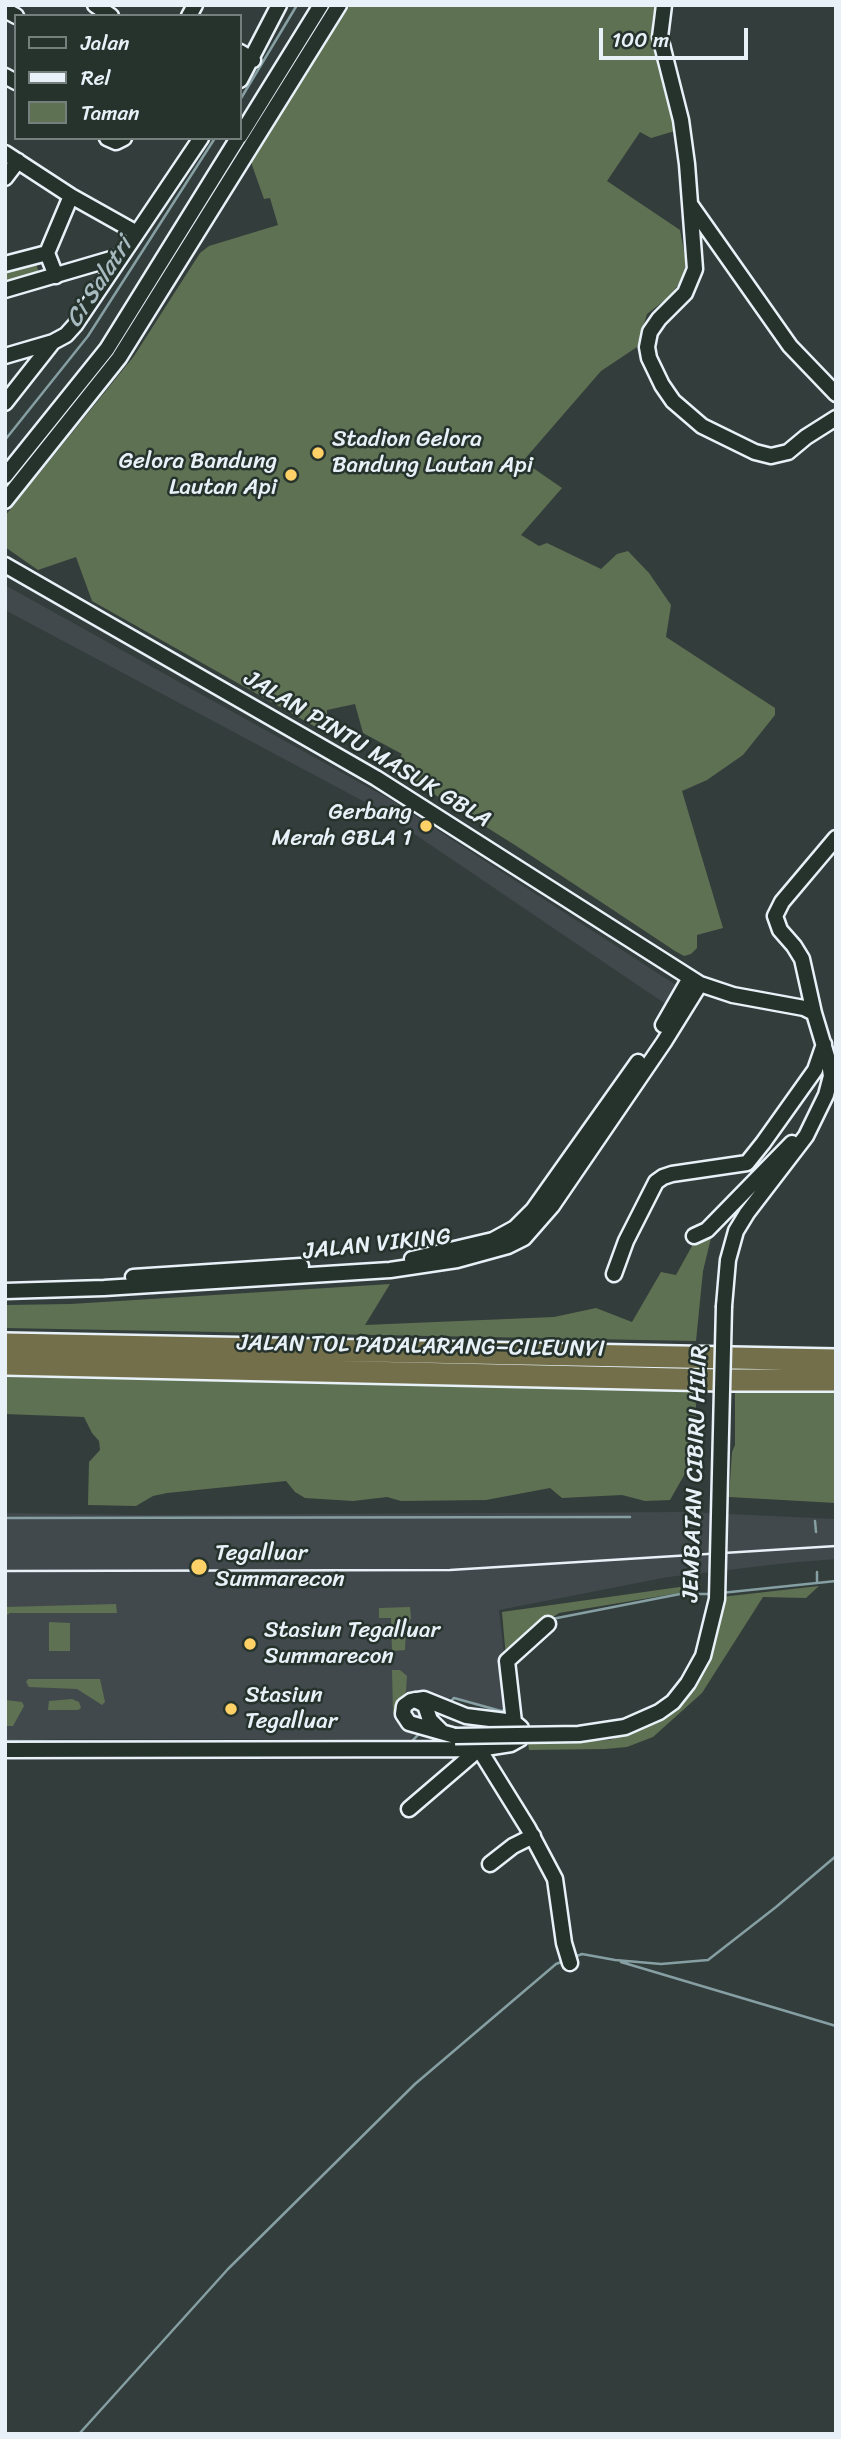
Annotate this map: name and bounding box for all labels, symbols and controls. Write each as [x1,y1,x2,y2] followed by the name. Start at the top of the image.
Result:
[14,14,242,140] legend
[603,14,752,58] scale bar
[612,21,669,59] text: 100 m
[81,24,129,62] text: Jalan
[81,59,111,97] text: Rel
[81,94,139,132] text: Taman
[60,233,140,333] water label: Ci Salatri
[332,426,533,480] place label: Stadion Gelora Bandung Lautan Api
[310,445,326,461] marker: Stadion Gelora Bandung Lautan Api
[119,448,277,502] place label: Gelora Bandung Lautan Api
[283,467,299,483] marker: Gelora Bandung Lautan Api
[239,665,495,835] street label: JALAN PINTU MASUK GBLA
[272,799,412,853] place label: Gerbang Merah GBLA 1
[418,818,434,834] marker: Gerbang Merah GBLA 1
[302,1224,452,1266] street label: JALAN VIKING
[237,1330,605,1364] street label: JALAN TOL PADALARANG–CILEUNYI
[678,1345,714,1603] street label: JEMBATAN CIBIRU HILIR
[215,1540,345,1594] place label: Tegalluar Summarecon
[189,1557,209,1577] marker: Tegalluar Summarecon
[264,1617,440,1671] place label: Stasiun Tegalluar Summarecon
[242,1636,258,1652] marker: Stasiun Tegalluar Summarecon
[245,1682,337,1736] place label: Stasiun Tegalluar
[223,1701,239,1717] marker: Stasiun Tegalluar

